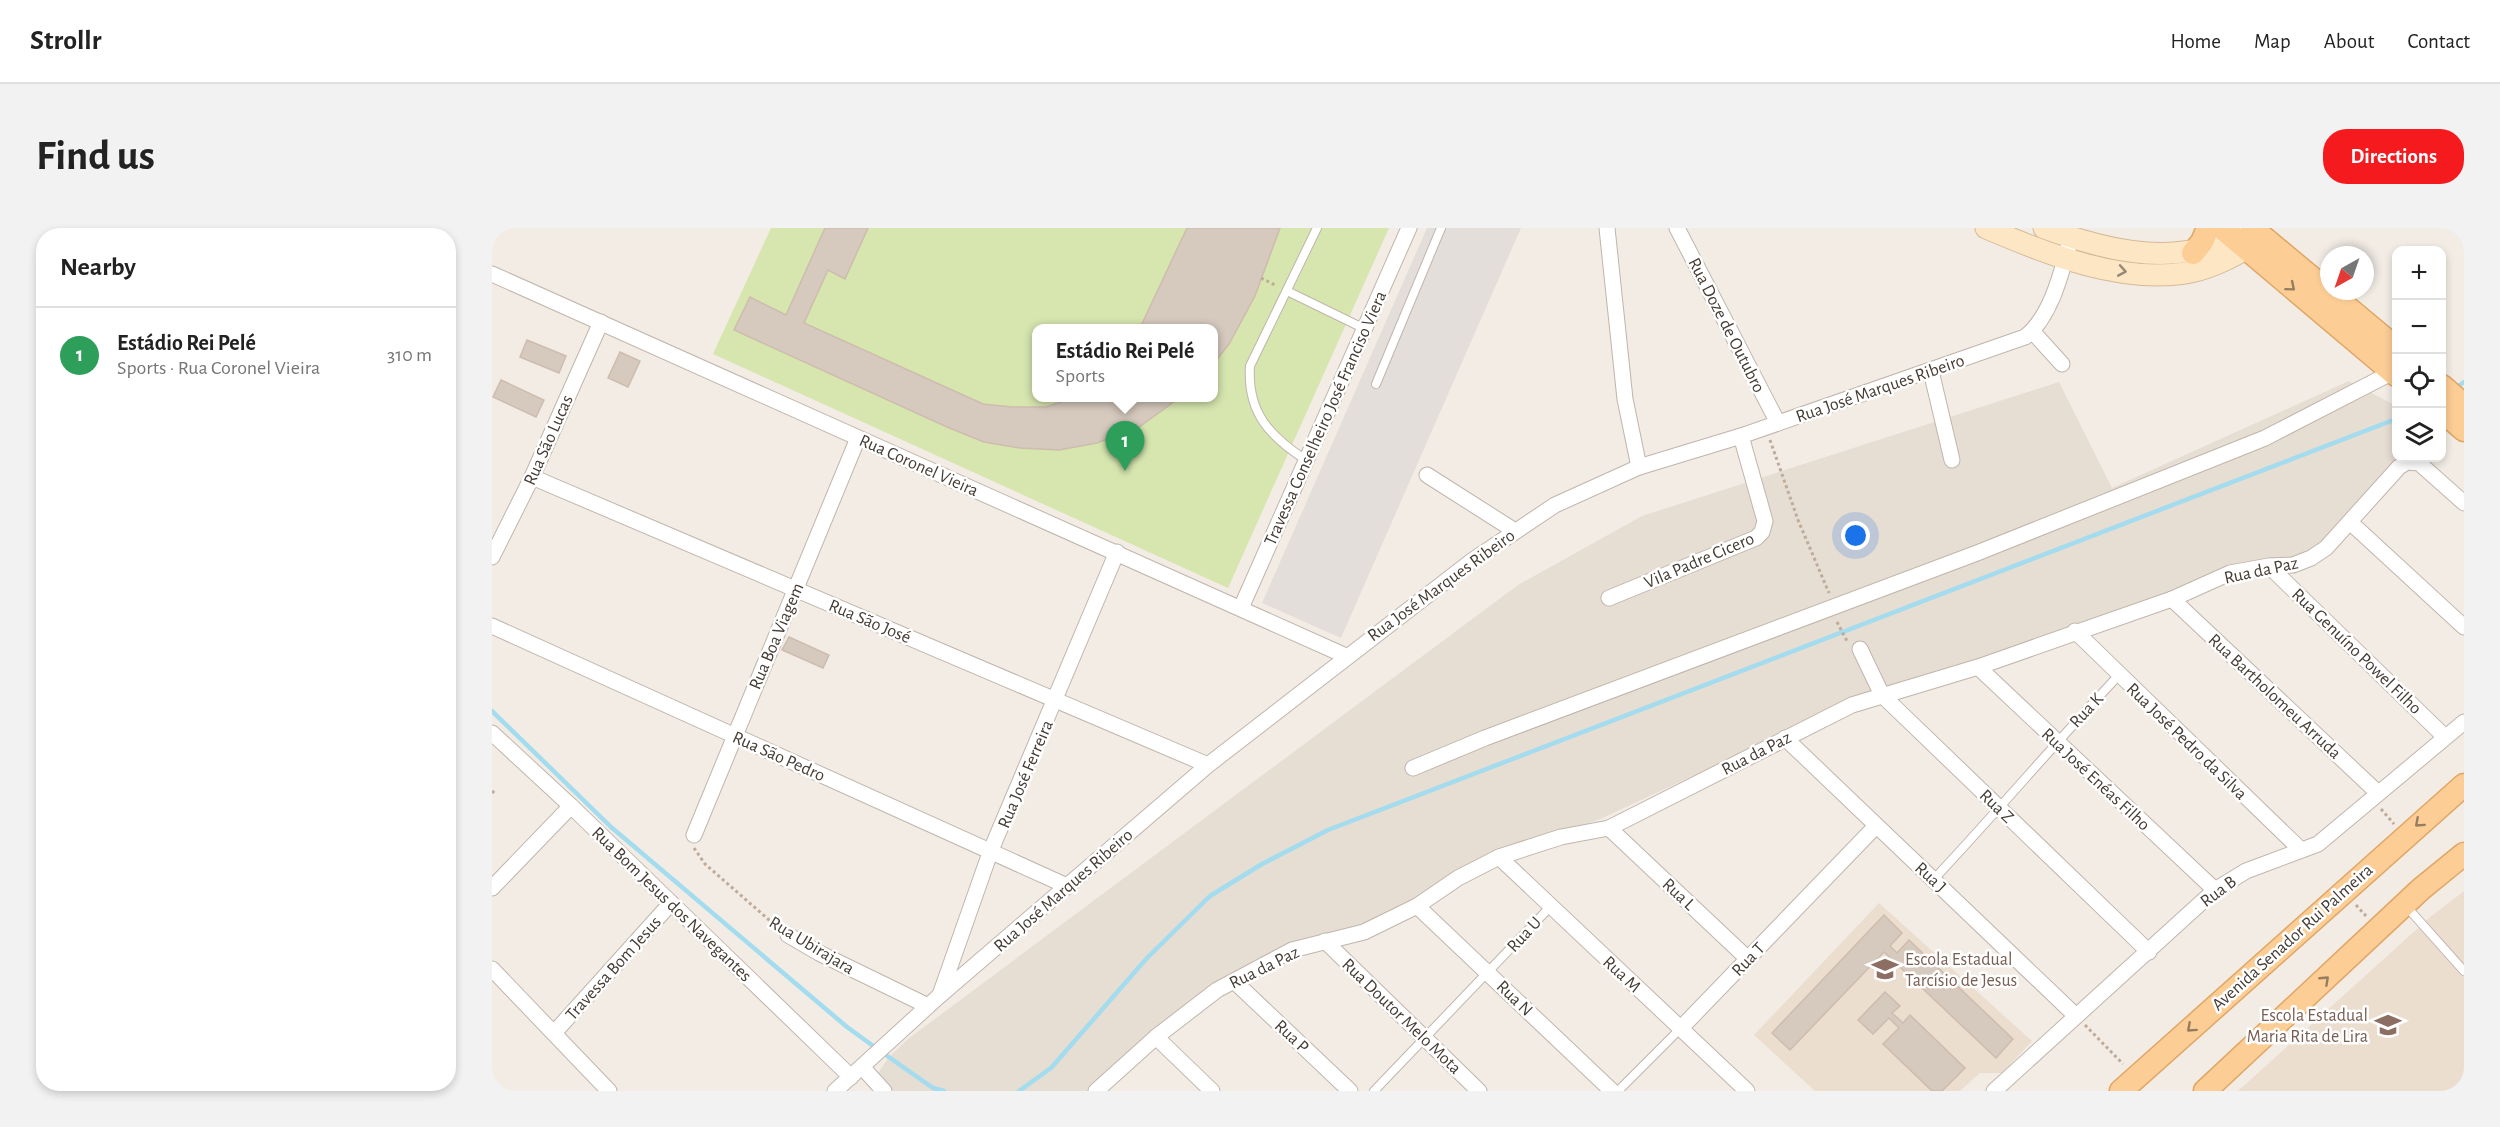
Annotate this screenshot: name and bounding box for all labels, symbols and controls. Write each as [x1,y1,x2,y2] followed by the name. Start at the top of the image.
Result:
[30,27,101,55] text: Strollr
[2170,31,2221,52] text: Home
[2254,31,2291,52] text: Map
[2324,31,2374,52] text: About
[2407,31,2470,52] text: Contact
[2323,129,2464,184] button: Directions
[36,135,155,177] text: Find us
[2320,246,2374,300] north arrow
[2392,246,2446,462] map controls
[2392,246,2446,300] button: +
[60,254,136,280] text: Nearby
[1684,255,1768,396] street label: Rua Doze de Outubro
[2118,264,2127,276] one-way arrow
[2284,279,2295,290] one-way arrow
[1261,289,1390,548] street label: Travessa Conselheiro José Franciso Viera
[2392,300,2446,354] button: −
[1032,324,1218,402] popup
[117,332,256,354] text: Estádio Rei Pelé
[1056,340,1194,362] text: Estádio Rei Pelé
[76,345,83,365] text: 1
[387,345,432,365] text: 310 m
[1794,352,1967,426] street label: Rua José Marques Ribeiro
[2392,354,2446,408] button: locate
[117,358,320,378] text: Sports · Rua Coronel Vieira
[1056,366,1105,386] text: Sports
[521,393,577,488] street label: Rua São Lucas
[2392,408,2446,462] button: layers
[1106,422,1144,471] pin: 1
[856,432,981,500] street label: Rua Coronel Vieira
[1841,521,1870,550] your location
[1365,526,1519,645] street label: Rua José Marques Ribeiro
[1642,530,1757,592] street label: Vila Padre Cicero
[2222,554,2300,588] street label: Rua da Paz
[746,580,807,692] street label: Rua Boa Viagem
[2288,585,2425,718] street label: Rua Genuíno Powel Filho
[826,597,913,647] street label: Rua São José
[2204,631,2344,763] street label: Rua Bartholomeu Arruda
[2123,680,2250,804] street label: Rua José Pedro da Silva
[2067,690,2107,731] street label: Rua K
[995,718,1057,831] street label: Rua José Ferreira
[2038,725,2153,834] street label: Rua José Enéas Filho
[730,729,828,785] street label: Rua São Pedro
[1719,729,1794,779] street label: Rua da Paz
[1976,786,2017,827] street label: Rua Z
[2415,816,2426,827] one-way arrow
[588,824,755,986] street label: Rua Bom Jesus dos Navegantes
[991,826,1137,956] street label: Rua José Marques Ribeiro
[1911,859,1950,896] street label: Rua J
[2209,861,2377,1015] street label: Avenida Senador Rui Palmeira
[2197,873,2240,911] street label: Rua B
[1658,875,1699,914] street label: Rua L
[562,913,665,1024] street label: Travessa Bom Jesus
[766,913,857,978] street label: Rua Ubirajara
[1504,913,1545,956] street label: Rua U
[1729,939,1769,980] street label: Rua T
[1227,943,1302,993] street label: Rua da Paz
[1905,951,2017,990] place label: Escola Estadual Tarcísio de Jesus
[1599,953,1644,996] street label: Rua M
[1870,954,1900,984] school or university icon: Escola Estadual Tarcísio de Jesus
[1338,955,1464,1078] street label: Rua Doutor Melo Mota
[2318,976,2329,987] one-way arrow
[1493,978,1536,1020] street label: Rua N
[2247,1007,2368,1046] place label: Escola Estadual Maria Rita de Lira
[2373,1010,2403,1040] school or university icon: Escola Estadual Maria Rita de Lira
[1271,1017,1312,1057] street label: Rua P
[2187,1021,2197,1032] one-way arrow

